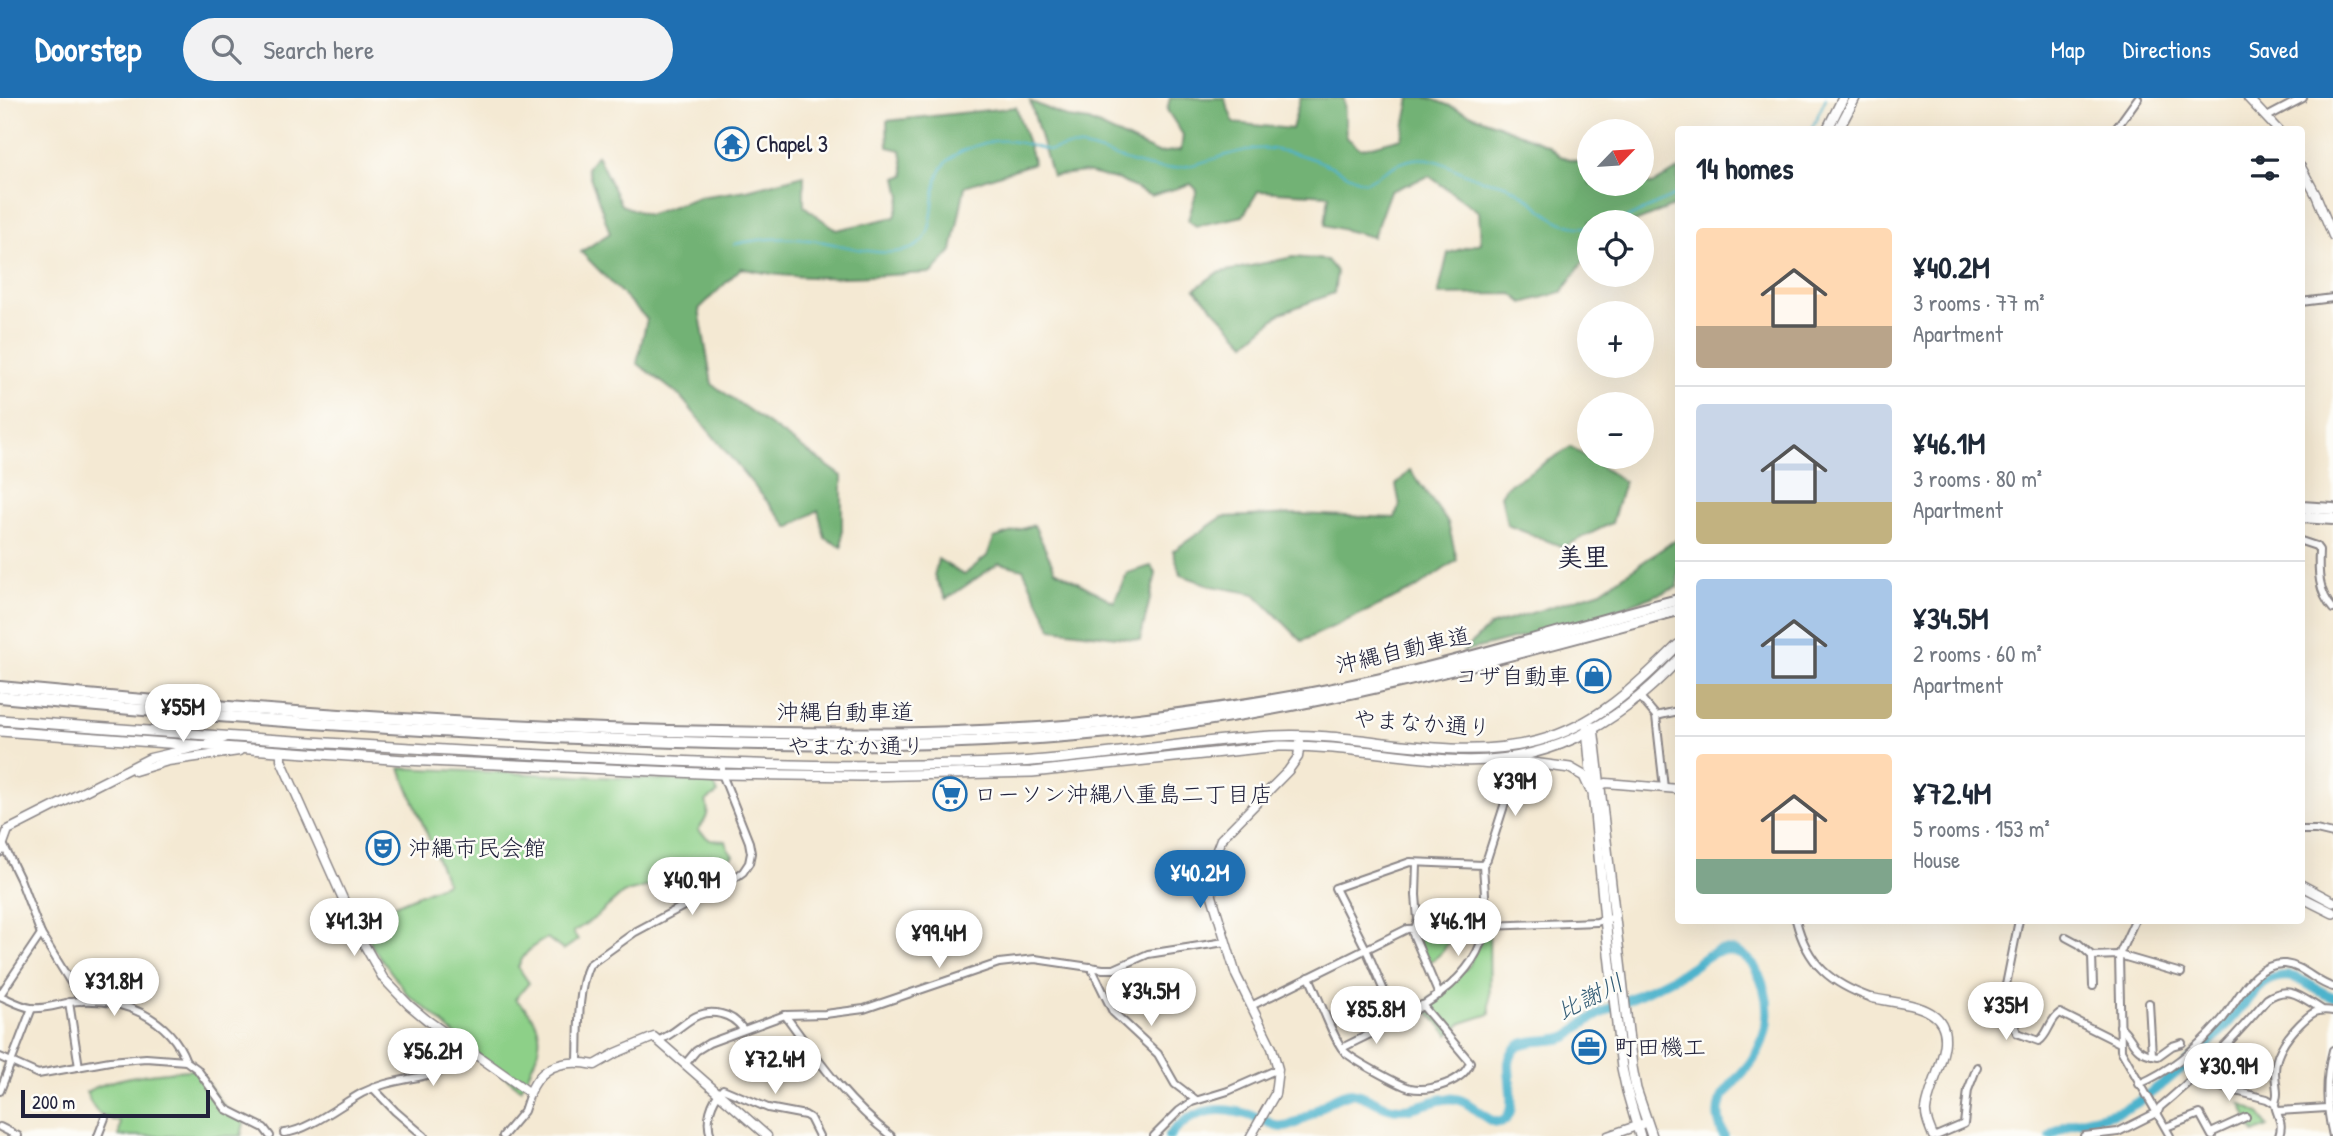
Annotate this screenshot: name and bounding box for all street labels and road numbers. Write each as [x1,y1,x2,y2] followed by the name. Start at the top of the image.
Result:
[1332,619,1474,680] street label: 沖縄自動車道
[776,696,914,727] street label: 沖縄自動車道
[1352,702,1492,743] street label: やまなか通り
[787,730,925,761] street label: やまなか通り

